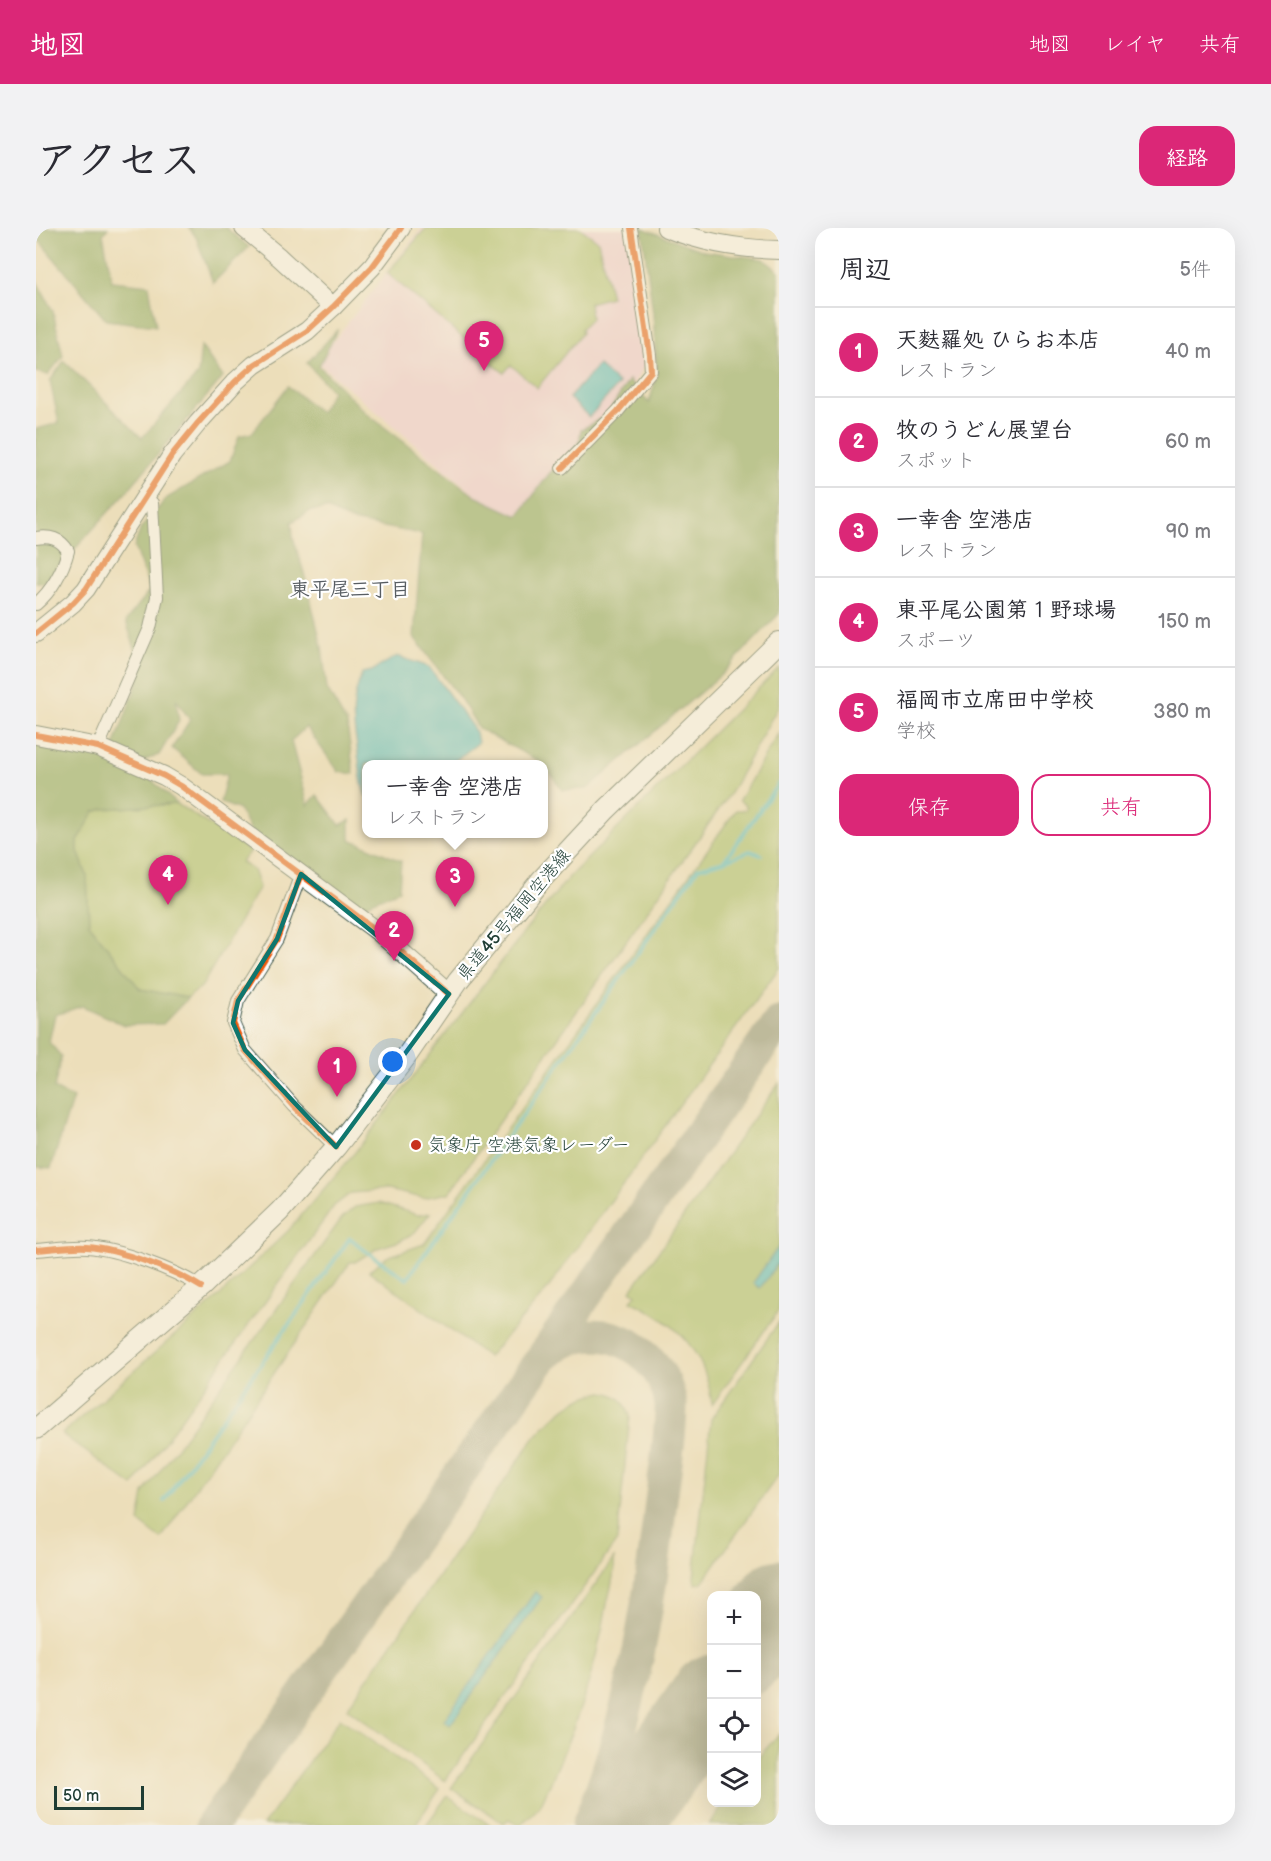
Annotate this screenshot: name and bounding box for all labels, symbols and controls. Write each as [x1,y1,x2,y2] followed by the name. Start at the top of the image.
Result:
[30,29,86,62] text: 地図
[1029,32,1071,57] text: 地図
[1104,32,1166,57] text: レイヤ
[1199,32,1241,57] text: 共有
[1139,126,1235,186] button: 経路
[36,136,201,187] text: アクセス
[839,255,891,286] text: 周辺
[1180,258,1211,282] text: 5件
[464,322,504,371] pin: 5
[896,327,1100,354] text: 天麩羅処 ひらお本店
[854,340,863,364] text: 1
[1165,340,1211,364] text: 40 m
[896,359,998,383] text: レストラン
[896,417,1073,444] text: 牧のうどん展望台
[853,430,864,454] text: 2
[1165,430,1211,454] text: 60 m
[896,449,976,473] text: スポット
[896,507,1034,534] text: 一幸舎 空港店
[853,520,864,544] text: 3
[1166,520,1211,544] text: 90 m
[896,539,998,563] text: レストラン
[290,578,410,602] district label: 東平尾三丁目
[896,597,1116,624] text: 東平尾公園第１野球場
[853,610,864,634] text: 4
[1158,610,1211,634] text: 150 m
[896,629,976,653] text: スポーツ
[896,687,1094,714] text: 福岡市立席田中学校
[853,700,864,724] text: 5
[1153,700,1211,724] text: 380 m
[896,719,936,743] text: 学校
[362,760,548,838] popup
[386,774,524,801] text: 一幸舎 空港店
[839,774,1019,836] button: 保存
[1031,774,1211,836] button: 共有
[386,806,488,830] text: レストラン
[453,845,575,985] street label: 県道45号福岡空港線
[148,856,188,905] pin: 4
[436,858,474,907] pin: 3
[374,912,414,961] pin: 2
[378,1047,407,1076] your location
[318,1048,356,1097] pin: 1
[428,1135,629,1156] place label: 気象庁 空港気象レーダー
[409,1138,423,1152] marker: 気象庁 空港気象レーダー
[707,1591,761,1807] map controls
[707,1591,761,1645] button: +
[707,1645,761,1699] button: −
[707,1699,761,1753] button: locate
[707,1753,761,1807] button: layers
[54,1783,144,1810] scale bar
[63,1787,99,1806] text: 50 m

